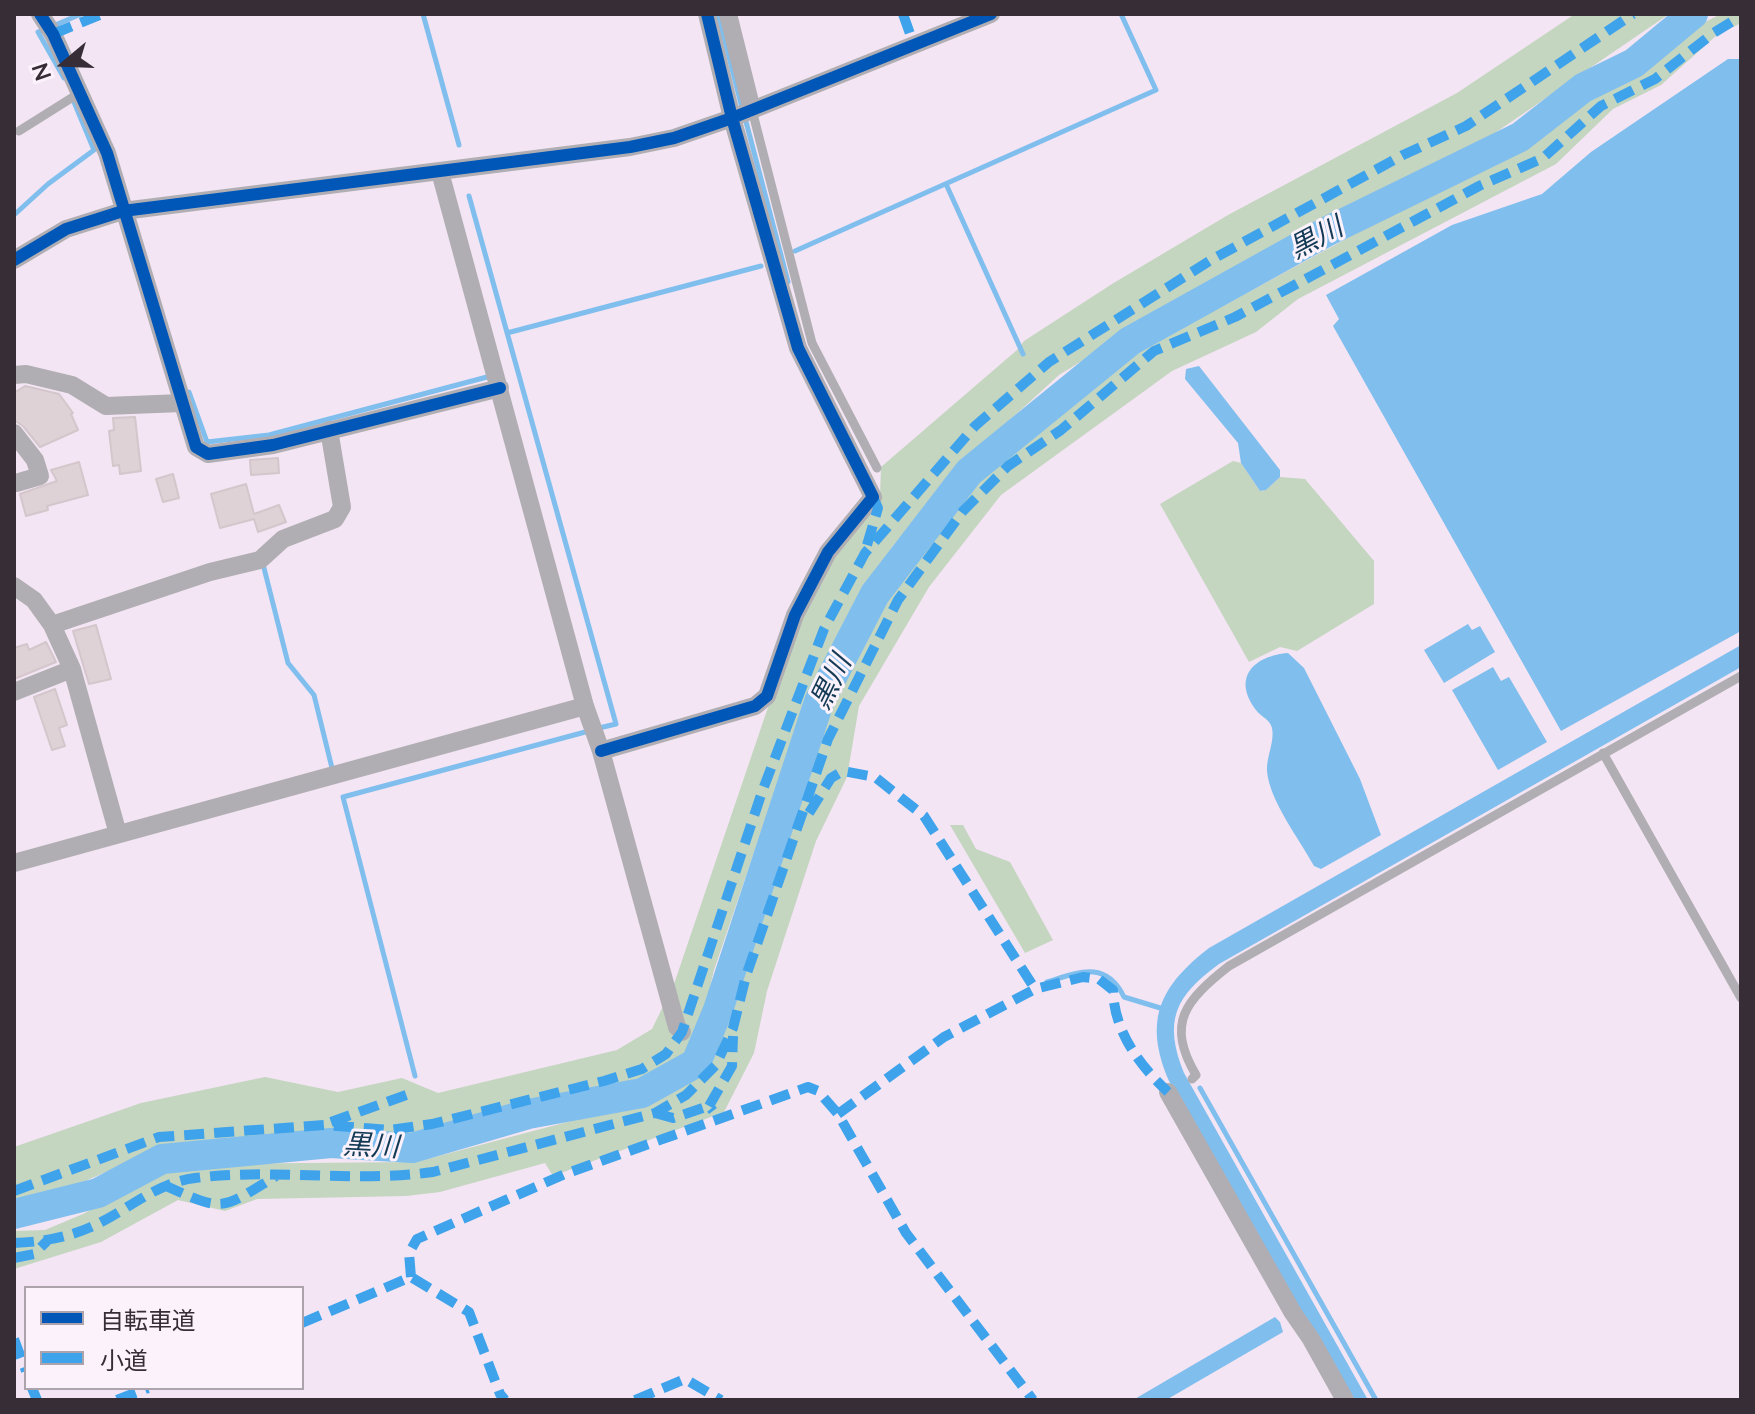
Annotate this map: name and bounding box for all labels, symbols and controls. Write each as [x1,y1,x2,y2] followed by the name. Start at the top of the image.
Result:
[24,24,104,104] north arrow
[25,60,56,84] text: N
[1283,210,1349,266] water label: 黒川
[804,649,858,715] water label: 黒川
[342,1128,400,1164] water label: 黒川
[24,1286,304,1390] legend
[100,1305,196,1334] text: 自転車道
[100,1345,148,1374] text: 小道

